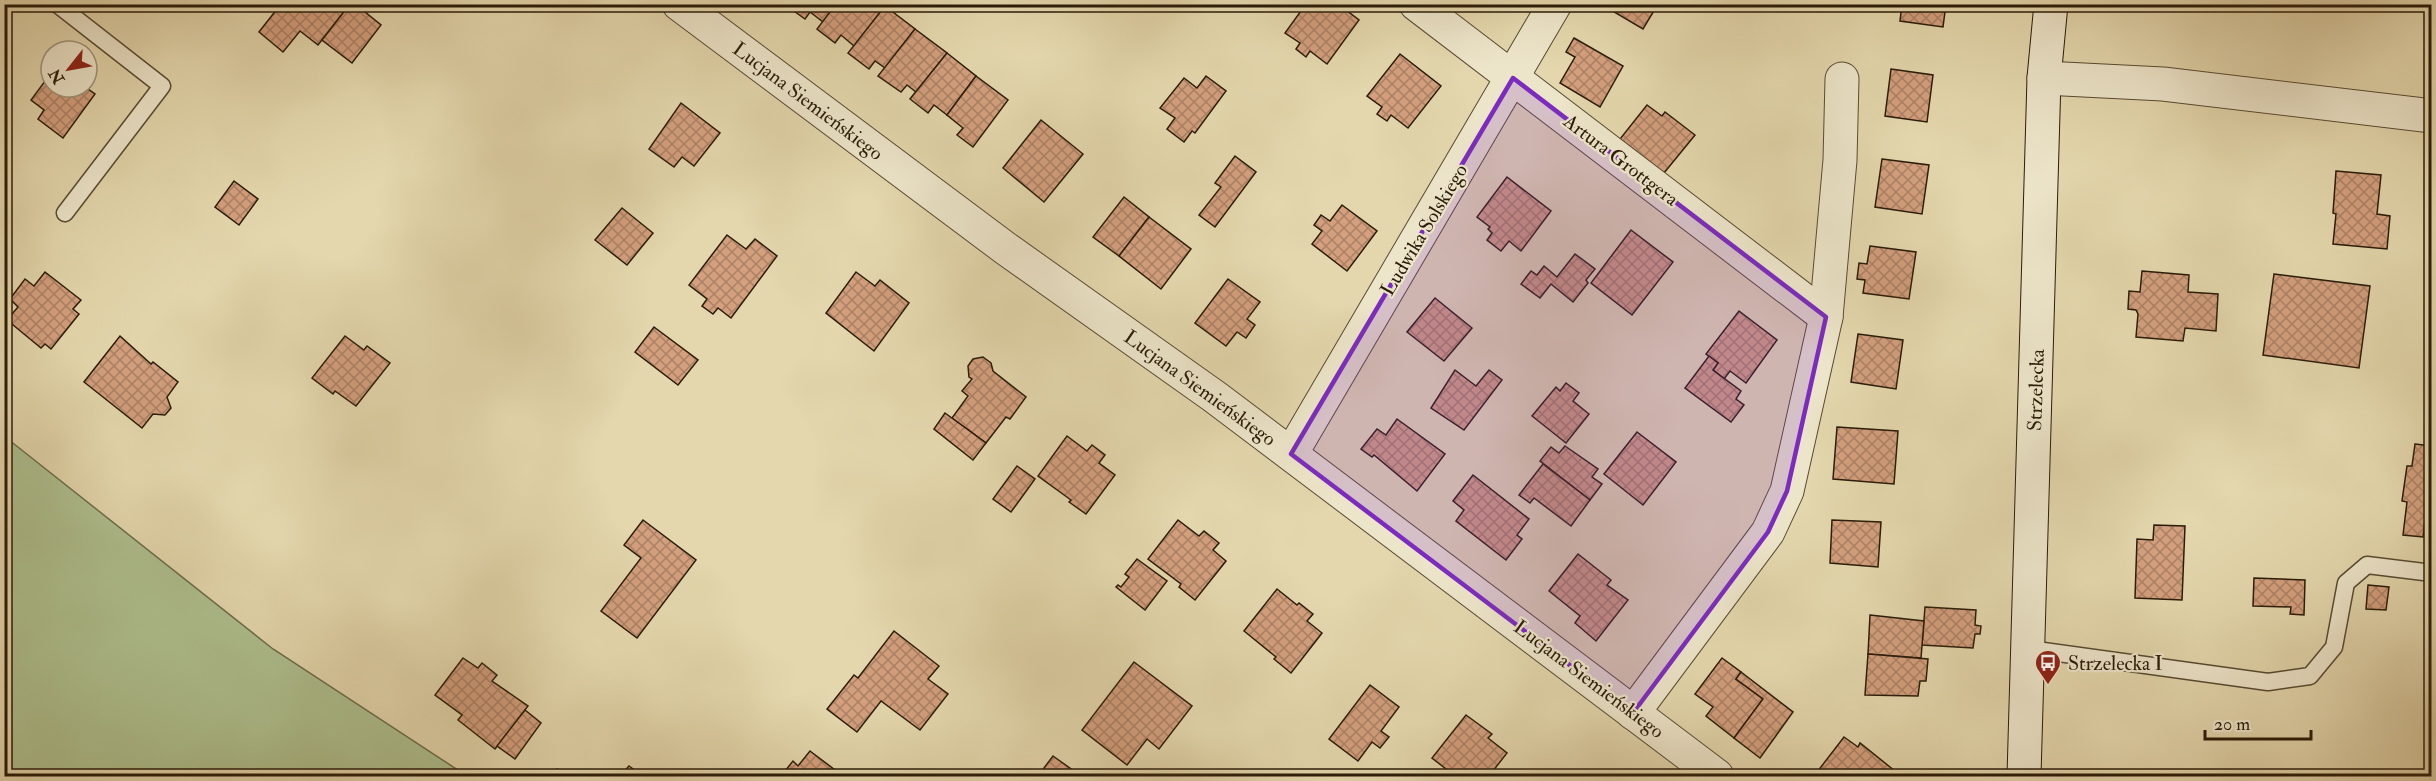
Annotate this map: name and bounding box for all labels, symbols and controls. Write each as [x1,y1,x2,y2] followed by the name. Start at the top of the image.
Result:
[728,36,888,166] street label: Lucjana Siemieńskiego
[39,39,99,99] north arrow
[44,64,70,88] text: N
[1558,108,1684,212] street label: Artura Grottgera
[1375,160,1473,300] street label: Ludwika Solskiego
[1119,324,1281,452] street label: Lucjana Siemieńskiego
[2022,348,2050,432] street label: Strzelecka
[1509,614,1669,744] street label: Lucjana Siemieńskiego
[2033,648,2063,686] bus stop icon: Strzelecka I
[2068,651,2162,676] place label: Strzelecka I
[2205,703,2312,741] scale bar
[2214,713,2250,736] text: 20 m

